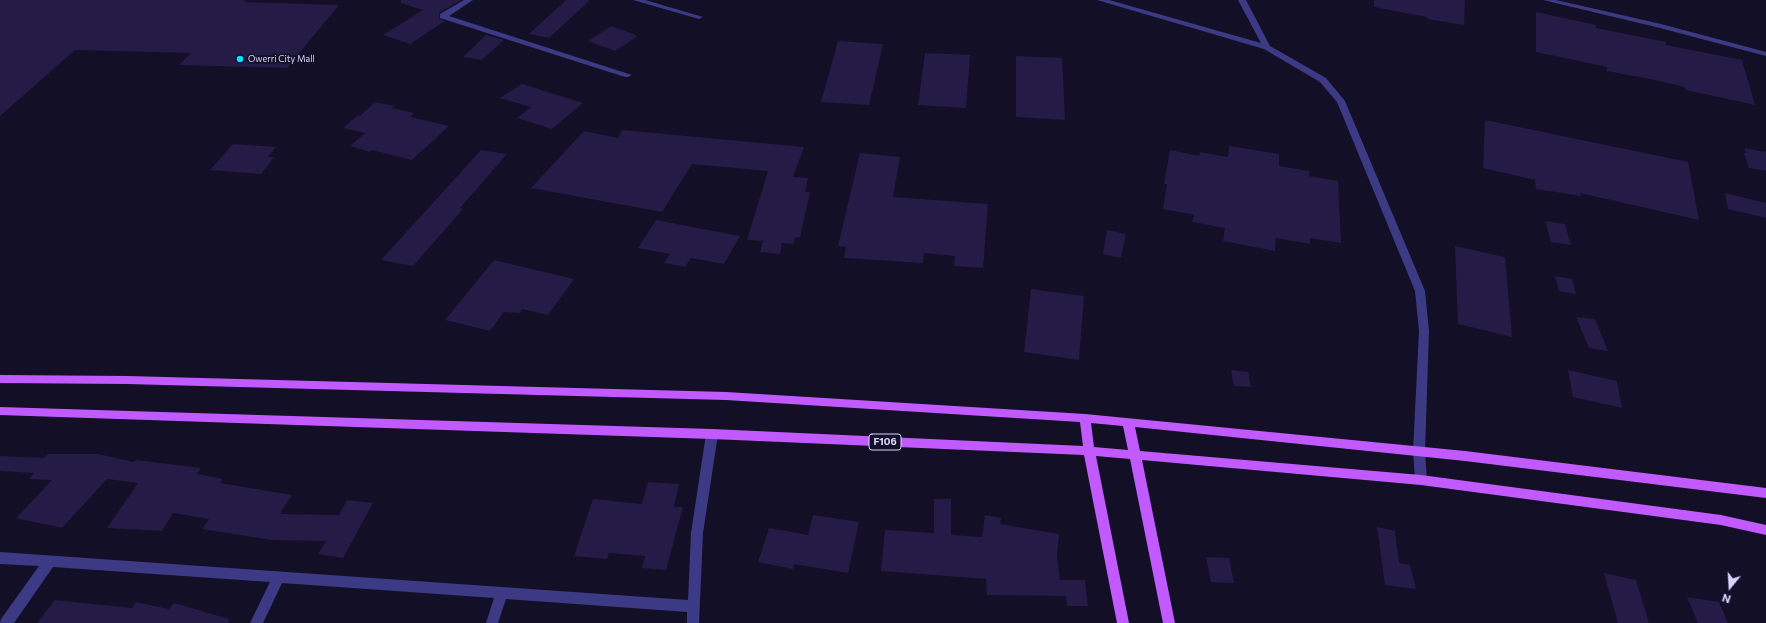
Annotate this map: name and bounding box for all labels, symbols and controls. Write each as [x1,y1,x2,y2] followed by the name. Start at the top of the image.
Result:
[235,54,245,64] marker: Owerri City Mall
[248,54,315,64] place label: Owerri City Mall
[869,434,901,450] road number: F106
[1710,567,1750,607] north arrow
[1720,591,1732,606] text: N

